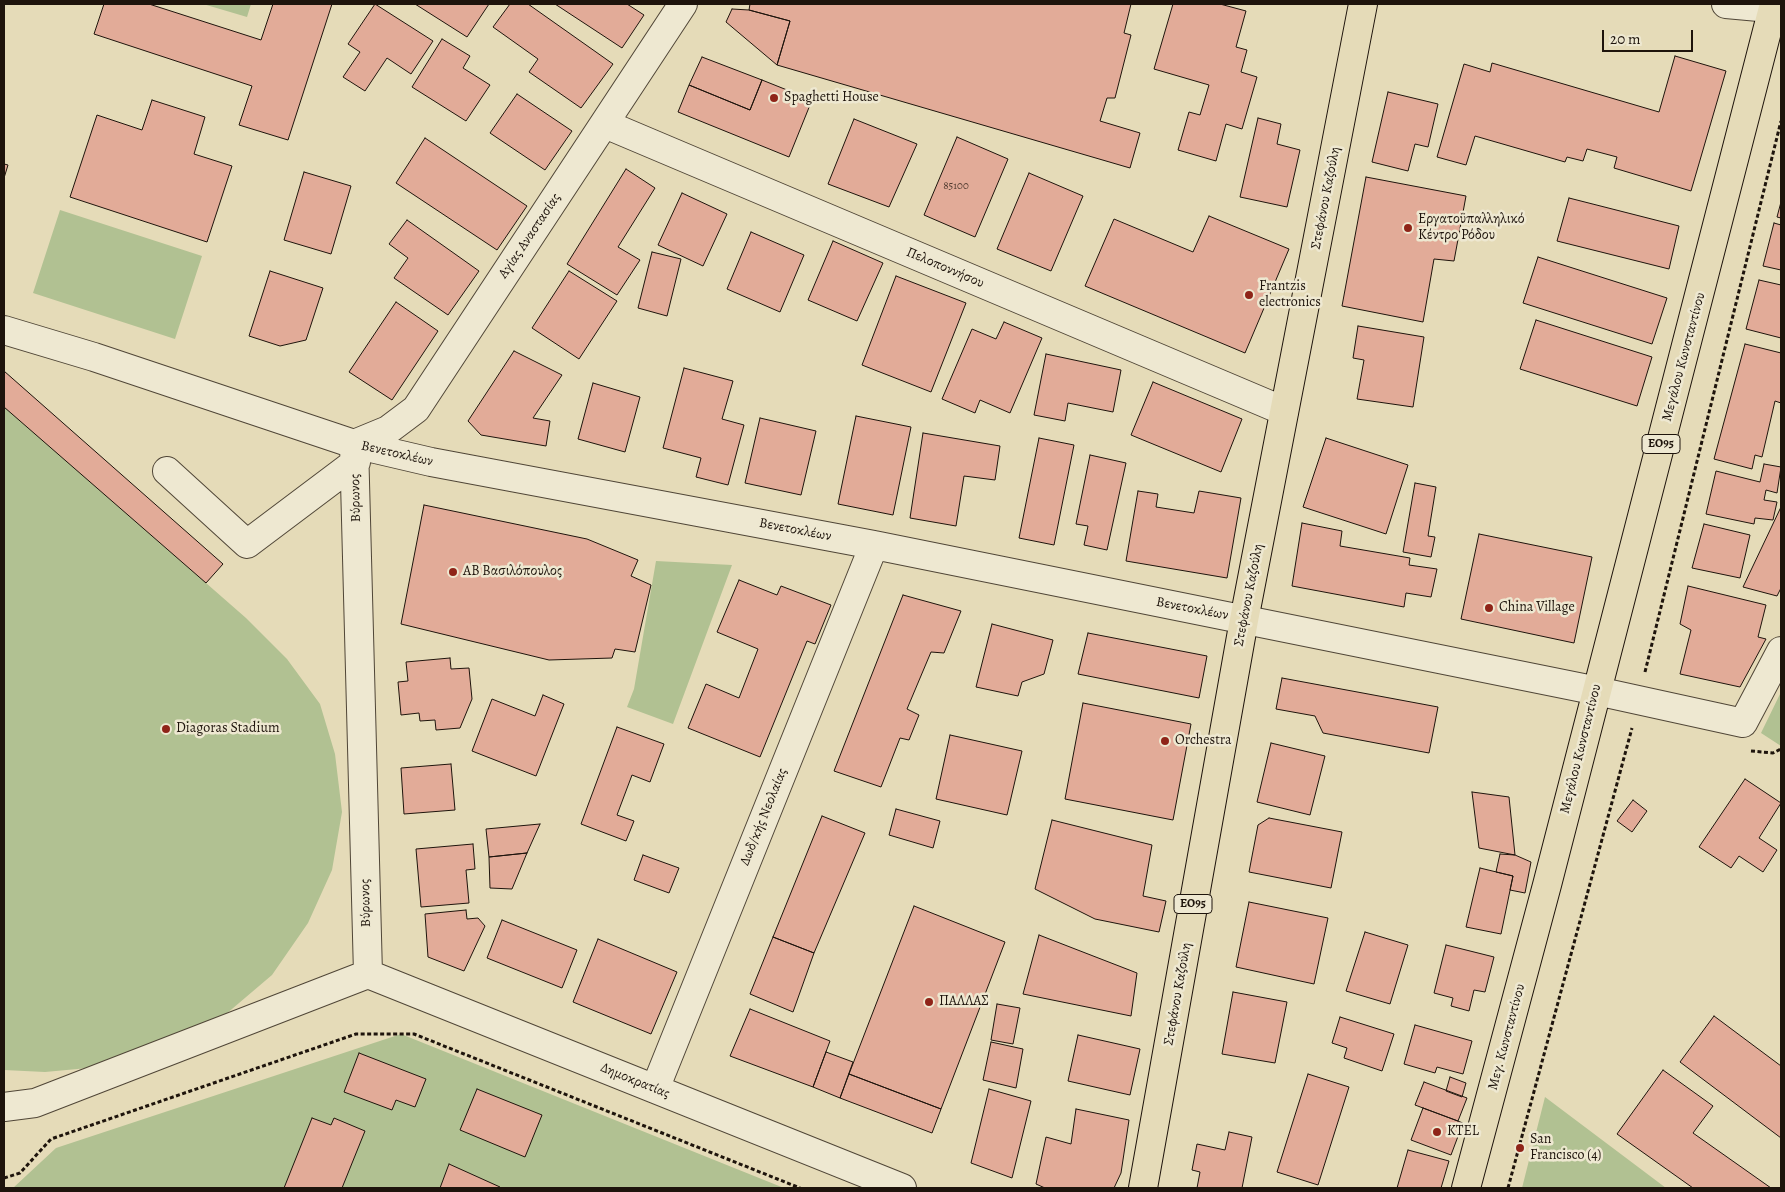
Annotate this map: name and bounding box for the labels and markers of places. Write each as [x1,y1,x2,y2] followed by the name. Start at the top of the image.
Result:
[784,90,879,106] place label: Spaghetti House
[768,92,780,104] marker: Spaghetti House
[1418,212,1525,244] place label: Εργατοϋπαλληλικό Κέντρο Ρόδου
[1402,222,1414,234] marker: Εργατοϋπαλληλικό Κέντρο Ρόδου
[1259,279,1321,312] place label: Frantzis electronics
[1243,289,1255,301] marker: Frantzis electronics
[463,564,562,580] place label: AB Βασιλόπουλος
[447,566,459,578] marker: AB Βασιλόπουλος
[1499,600,1575,616] place label: China Village
[1483,602,1495,614] marker: China Village
[176,721,280,737] place label: Diagoras Stadium
[160,723,172,735] marker: Diagoras Stadium
[1175,733,1232,749] place label: Orchestra
[1159,735,1171,747] marker: Orchestra
[939,994,989,1010] place label: ΠΑΛΛΑΣ
[923,996,935,1008] marker: ΠΑΛΛΑΣ
[1447,1124,1479,1140] place label: KTEL
[1431,1126,1443,1138] marker: KTEL
[1530,1132,1601,1164] place label: San Francisco (4)
[1514,1142,1526,1154] marker: San Francisco (4)

